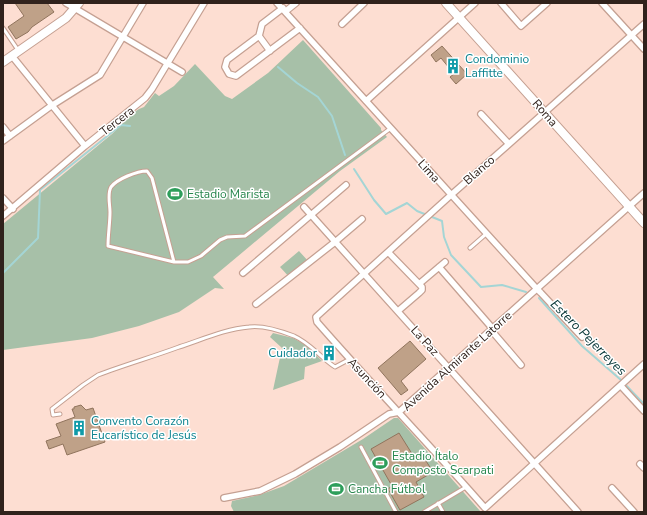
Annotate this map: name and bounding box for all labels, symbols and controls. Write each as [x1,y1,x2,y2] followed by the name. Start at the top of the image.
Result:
[465,51,529,81] place label: Condominio Laffitte
[444,57,462,75] building icon: Condominio Laffitte
[529,96,561,130] street label: Roma
[97,103,137,139] street label: Tercera
[460,152,498,188] street label: Blanco
[414,156,444,186] street label: Lima
[166,185,184,203] sports icon: Estadio Marista
[187,186,270,202] place label: Estadio Marista
[546,296,630,380] water label: Estero Pejerreyes
[399,308,515,414] street label: Avenida Almirante Latorre
[407,323,443,360] street label: La Paz
[320,344,338,362] building icon: Cuidador
[268,345,318,361] place label: Cuidador
[344,354,390,402] street label: Asunción
[91,413,197,443] place label: Convento Corazón Eucarístico de Jesús
[70,419,88,437] building icon: Convento Corazón Eucarístico de Jesús
[392,448,494,478] place label: Estadio Ítalo Composto Scarpati
[371,454,389,472] sports icon: Estadio Ítalo Composto Scarpati
[327,480,345,498] sports icon: Cancha Fútbol
[348,481,426,497] place label: Cancha Fútbol

